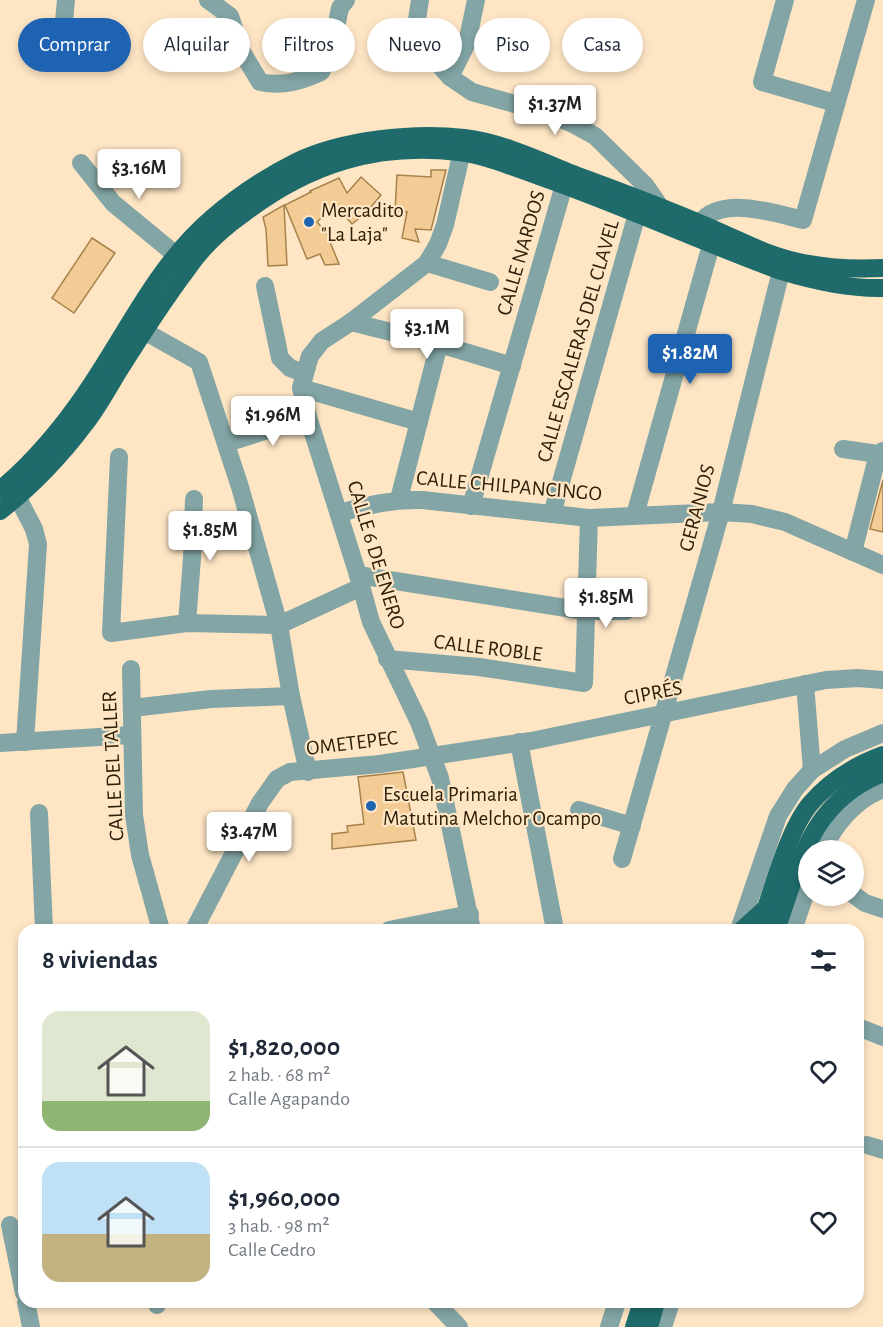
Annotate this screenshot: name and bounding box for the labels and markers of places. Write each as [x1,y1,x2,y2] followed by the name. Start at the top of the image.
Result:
[506,85,604,136] pin: $1.37M
[90,149,188,200] pin: $3.16M
[321,200,404,245] place label: Mercadito "La Laja"
[302,215,316,229] marker: Mercadito "La Laja"
[385,309,469,360] pin: $3.1M
[641,334,739,385] pin: $1.82M
[224,396,322,447] pin: $1.96M
[161,511,259,562] pin: $1.85M
[557,578,655,629] pin: $1.85M
[383,784,601,829] place label: Escuela Primaria Matutina Melchor Ocampo
[364,799,378,813] marker: Escuela Primaria Matutina Melchor Ocampo
[200,812,298,863] pin: $3.47M

